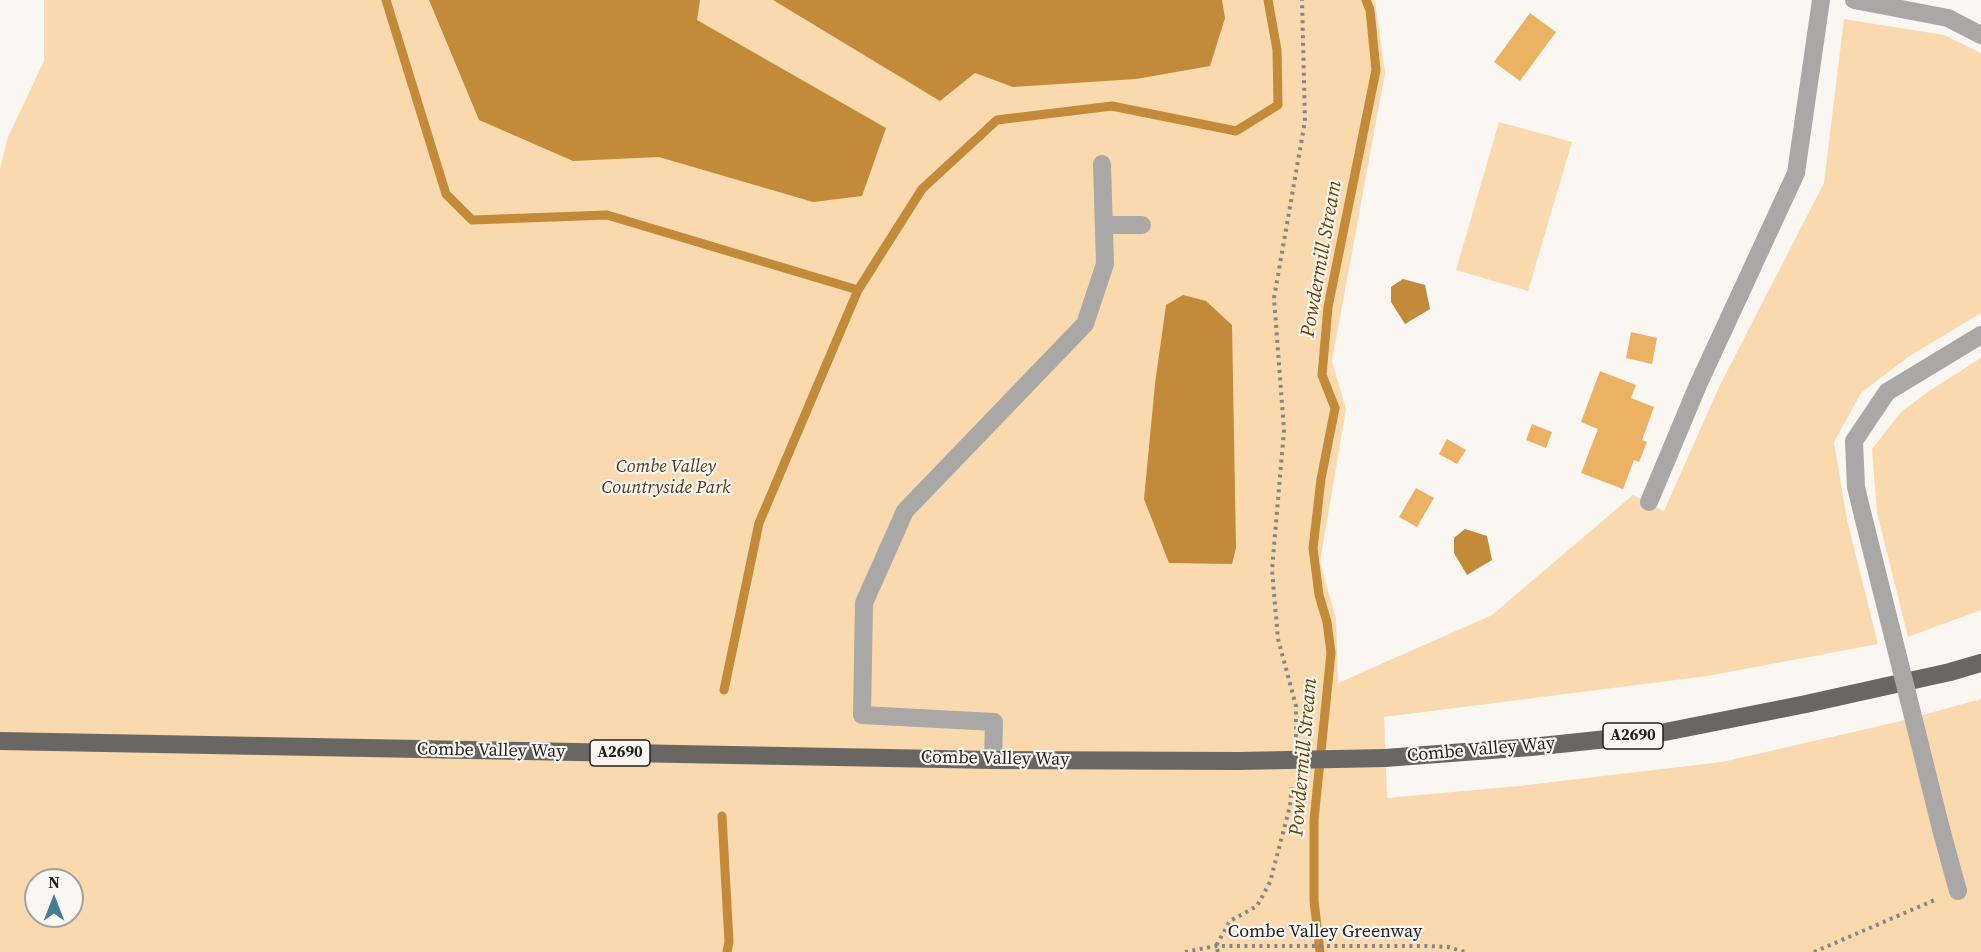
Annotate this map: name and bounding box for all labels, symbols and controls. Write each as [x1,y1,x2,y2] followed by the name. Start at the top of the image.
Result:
[1296,179,1348,339] water label: Powdermill Stream
[601,456,731,498] park label: Combe Valley Countryside Park
[1285,677,1323,837] water label: Powdermill Stream
[1603,723,1663,749] road number: A2690
[1406,733,1556,767] street label: Combe Valley Way
[417,739,565,763] street label: Combe Valley Way
[590,740,650,766] road number: A2690
[921,747,1069,771] street label: Combe Valley Way
[24,868,84,928] north arrow
[48,871,60,893] text: N
[1228,921,1422,943] street label: Combe Valley Greenway

